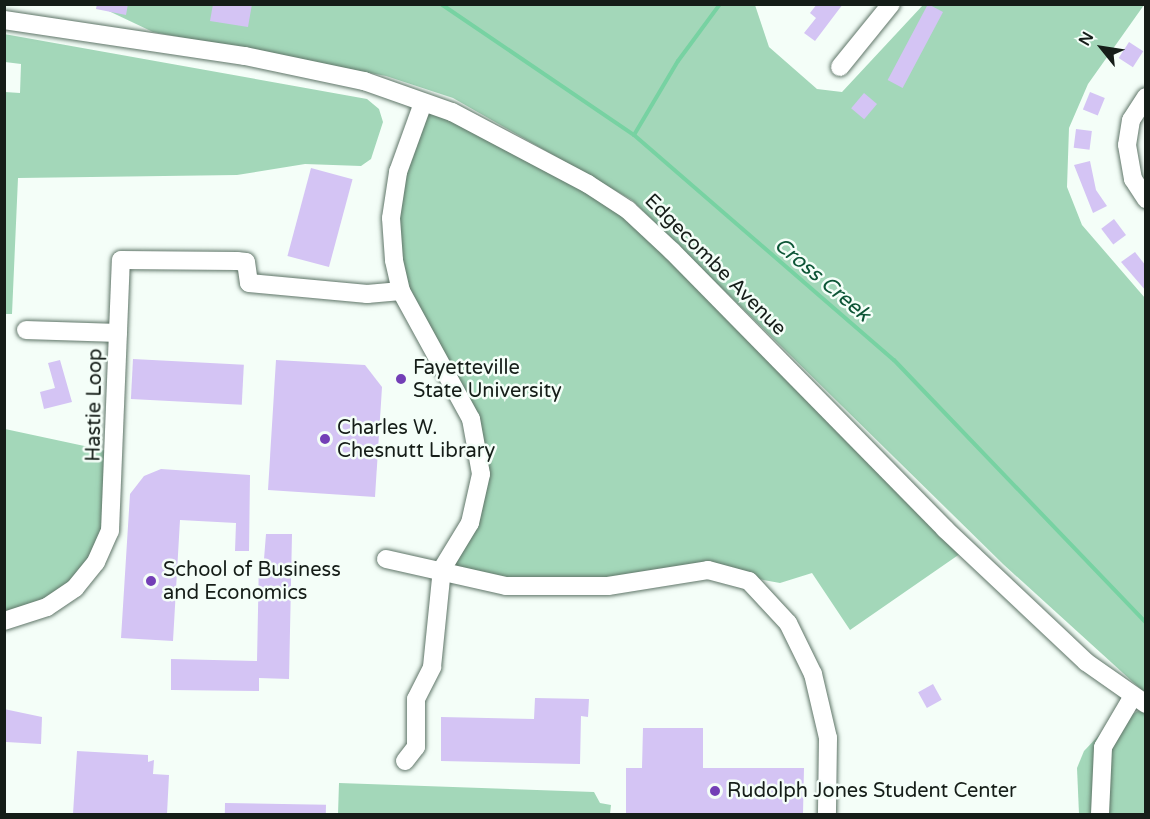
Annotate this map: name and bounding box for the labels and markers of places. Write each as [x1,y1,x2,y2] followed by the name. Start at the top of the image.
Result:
[413,356,562,403] place label: Fayetteville State University
[394,372,408,386] marker: Fayetteville State University
[337,416,495,463] place label: Charles W. Chesnutt Library
[318,432,332,446] marker: Charles W. Chesnutt Library
[163,558,341,605] place label: School of Business and Economics
[144,574,158,588] marker: School of Business and Economics
[727,779,1017,803] place label: Rudolph Jones Student Center
[708,784,722,798] marker: Rudolph Jones Student Center

